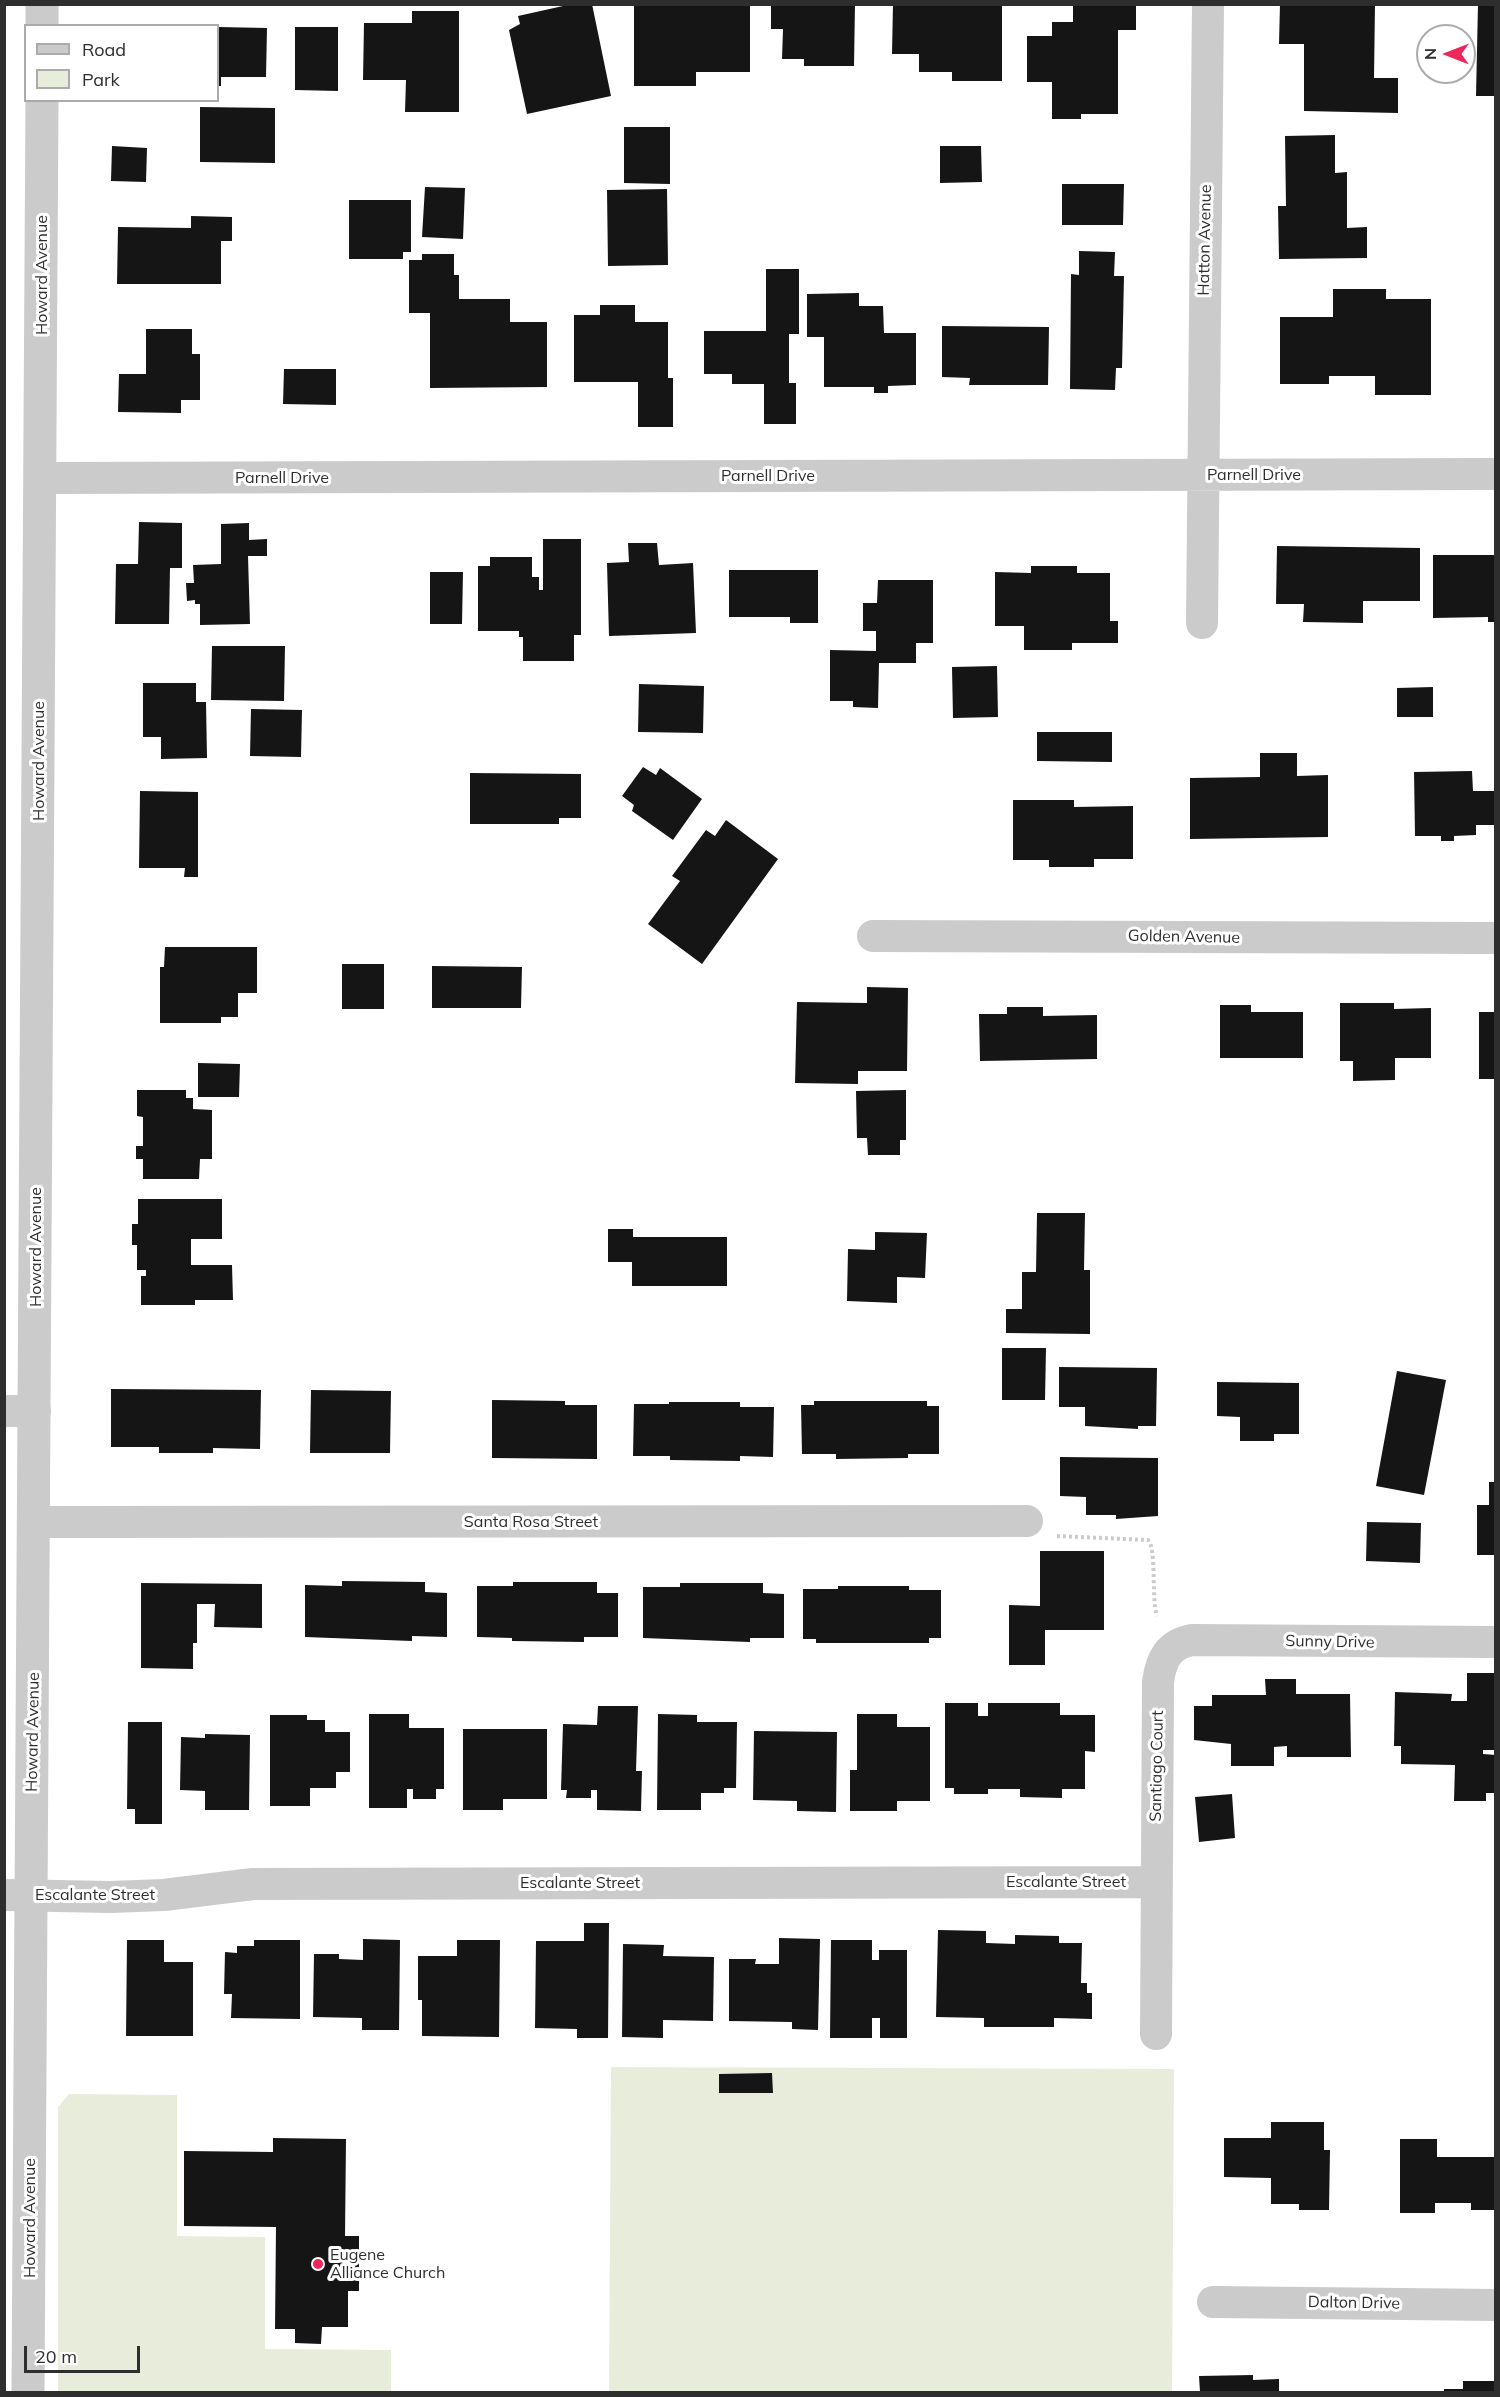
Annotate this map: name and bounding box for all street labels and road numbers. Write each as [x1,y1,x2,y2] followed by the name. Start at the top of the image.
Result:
[1194,184,1216,296] street label: Hatton Avenue
[32,215,52,335] street label: Howard Avenue
[1207,465,1301,485] street label: Parnell Drive
[721,466,815,486] street label: Parnell Drive
[235,468,329,488] street label: Parnell Drive
[29,701,49,821] street label: Howard Avenue
[1128,926,1240,948] street label: Golden Avenue
[26,1187,46,1307] street label: Howard Avenue
[464,1512,598,1532] street label: Santa Rosa Street
[1285,1632,1375,1652] street label: Sunny Drive
[22,1672,44,1792] street label: Howard Avenue
[1146,1710,1168,1822] street label: Santiago Court
[1006,1872,1126,1892] street label: Escalante Street
[520,1873,640,1893] street label: Escalante Street
[35,1885,155,1905] street label: Escalante Street
[20,2158,40,2278] street label: Howard Avenue
[1308,2293,1400,2313] street label: Dalton Drive

